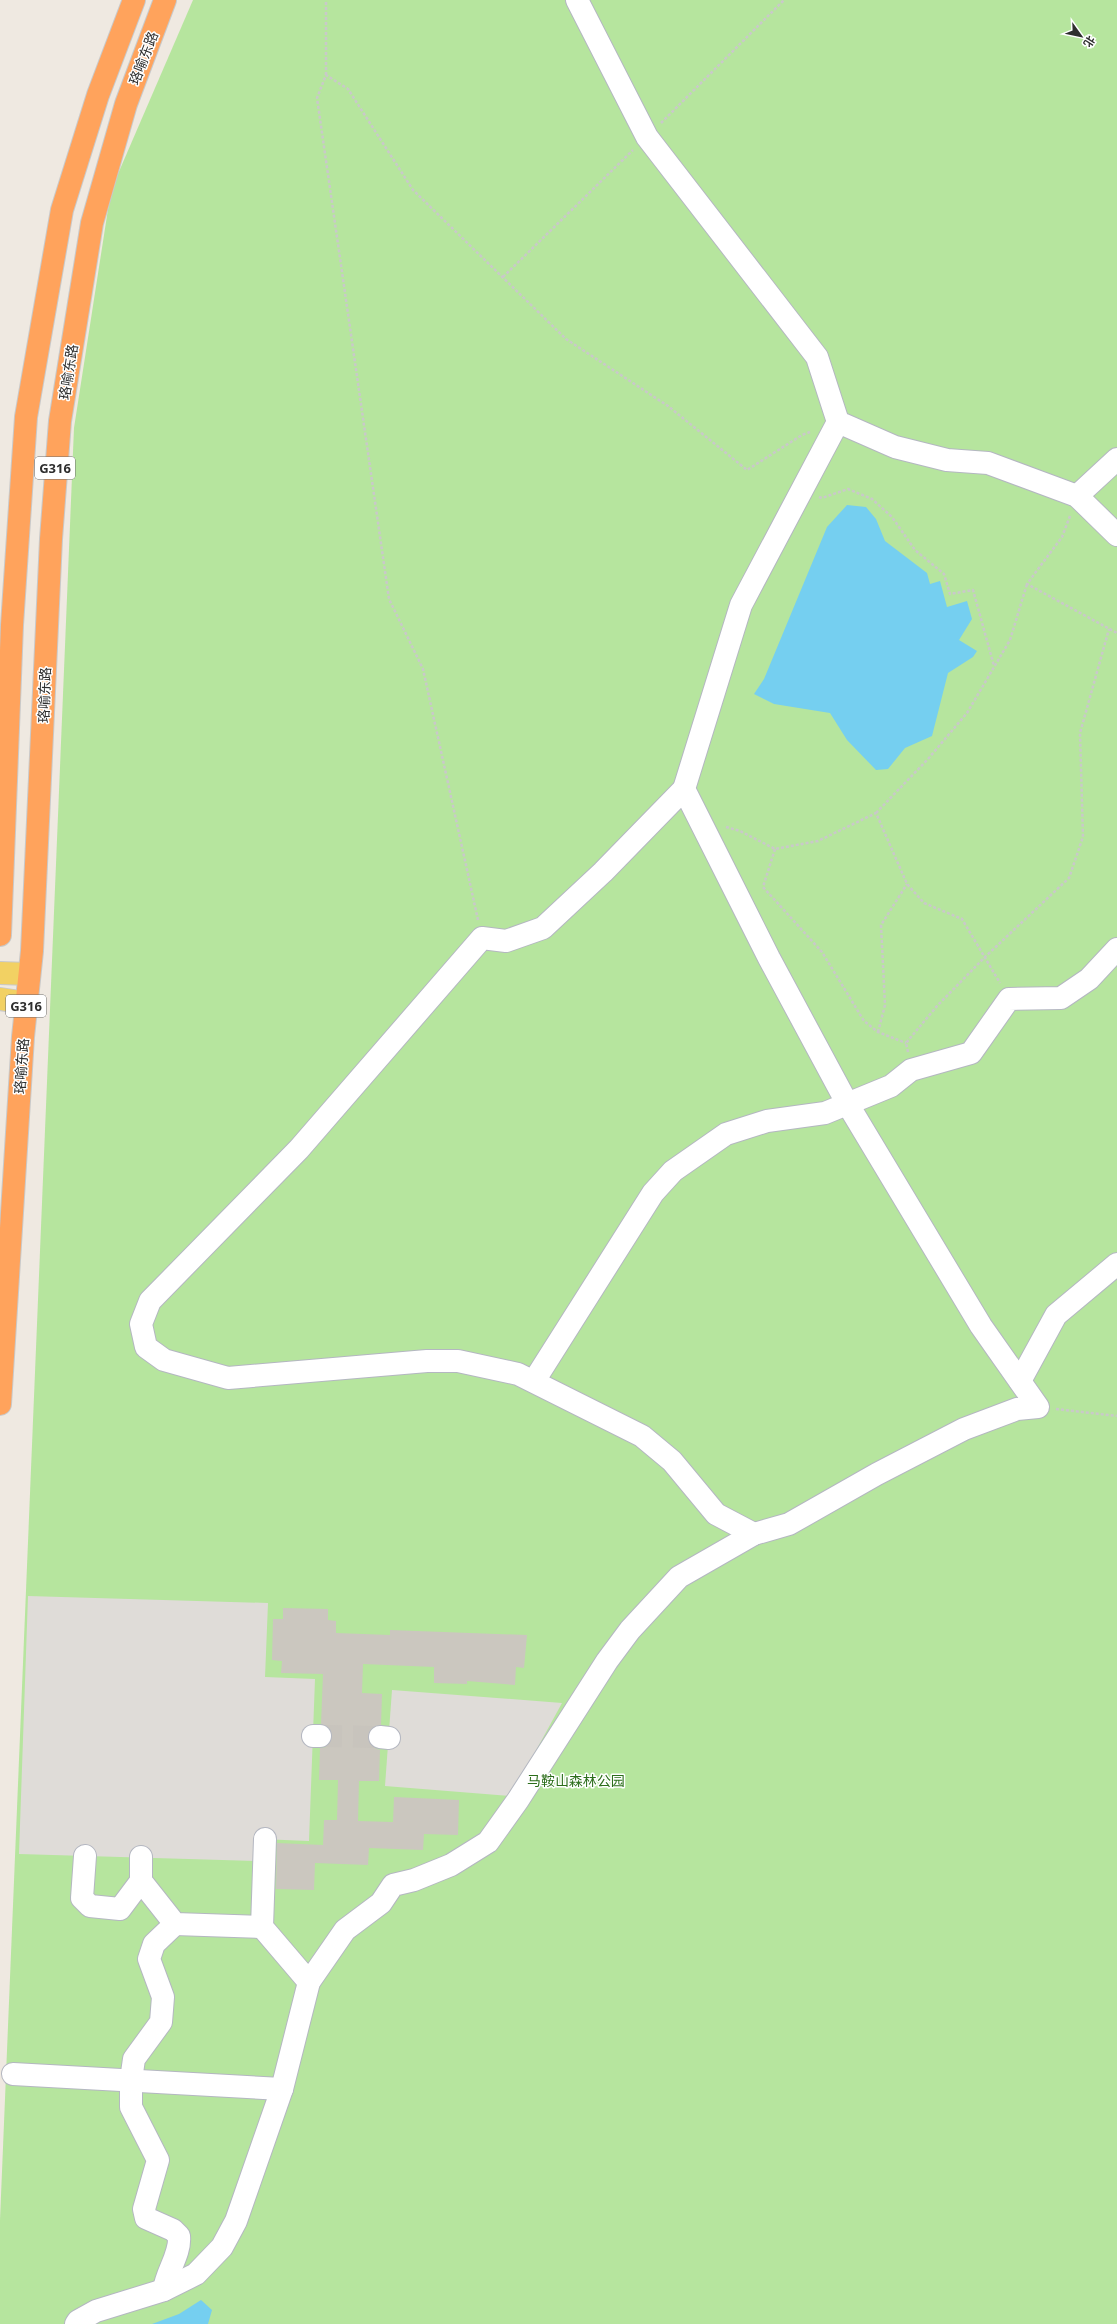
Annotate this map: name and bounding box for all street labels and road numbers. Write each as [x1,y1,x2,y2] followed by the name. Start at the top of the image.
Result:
[124,28,162,88] street label: 珞喻东路
[54,343,82,401] street label: 珞喻东路
[35,457,75,479] road number: G316
[34,667,54,723] street label: 珞喻东路
[6,995,46,1017] road number: G316
[10,1037,32,1095] street label: 珞喻东路

